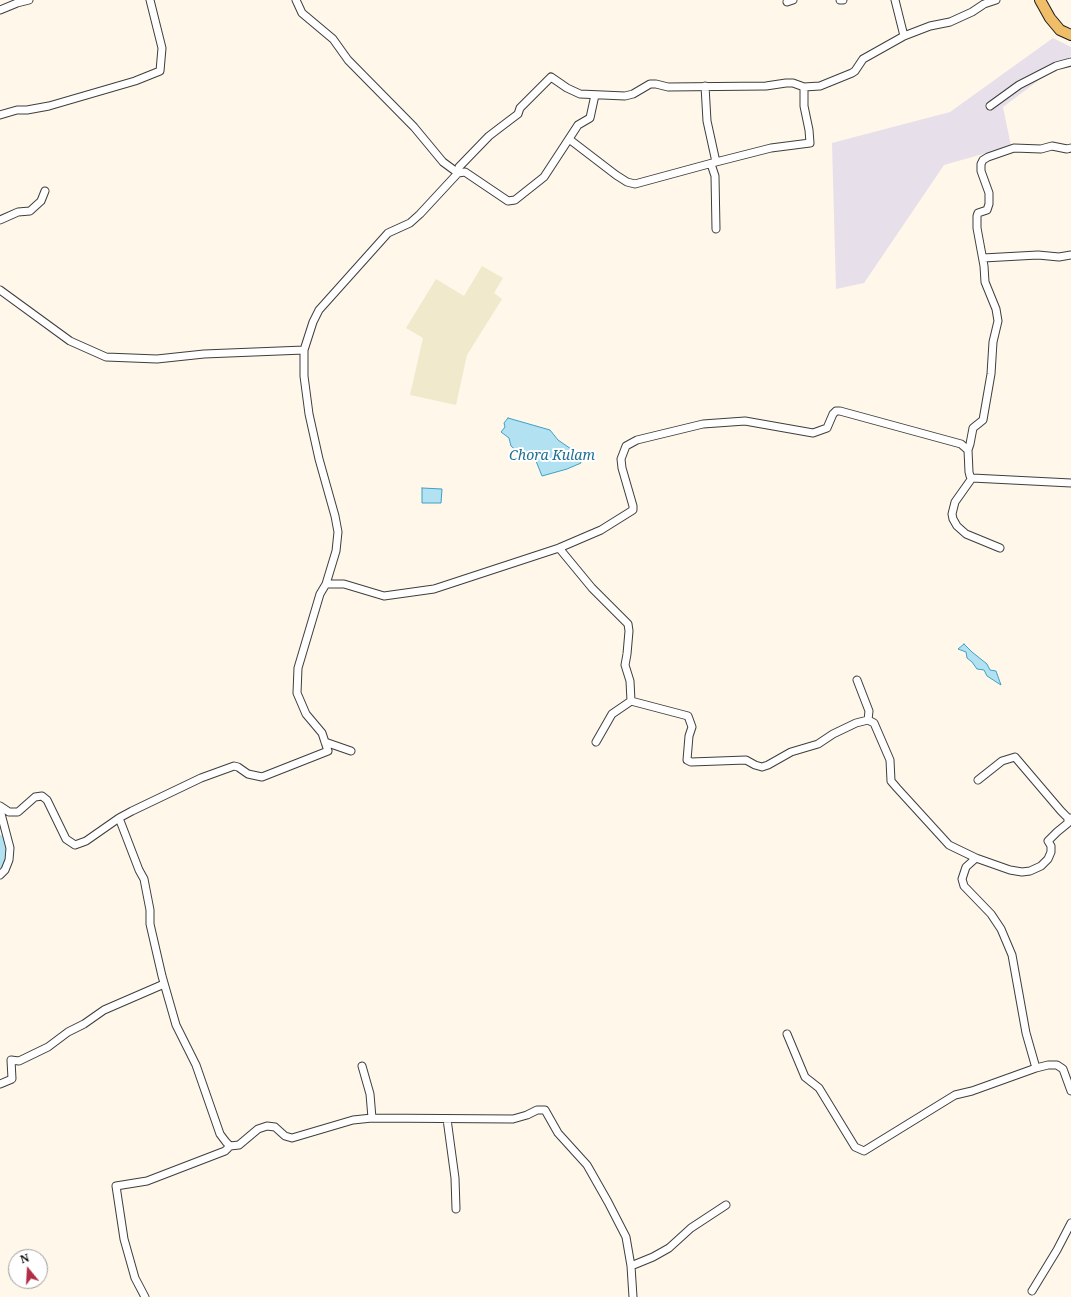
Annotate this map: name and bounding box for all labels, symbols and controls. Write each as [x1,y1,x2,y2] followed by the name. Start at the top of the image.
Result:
[509,448,595,464] water label: Chora Kulam
[8,1249,48,1289] north arrow
[18,1250,31,1267] text: N

